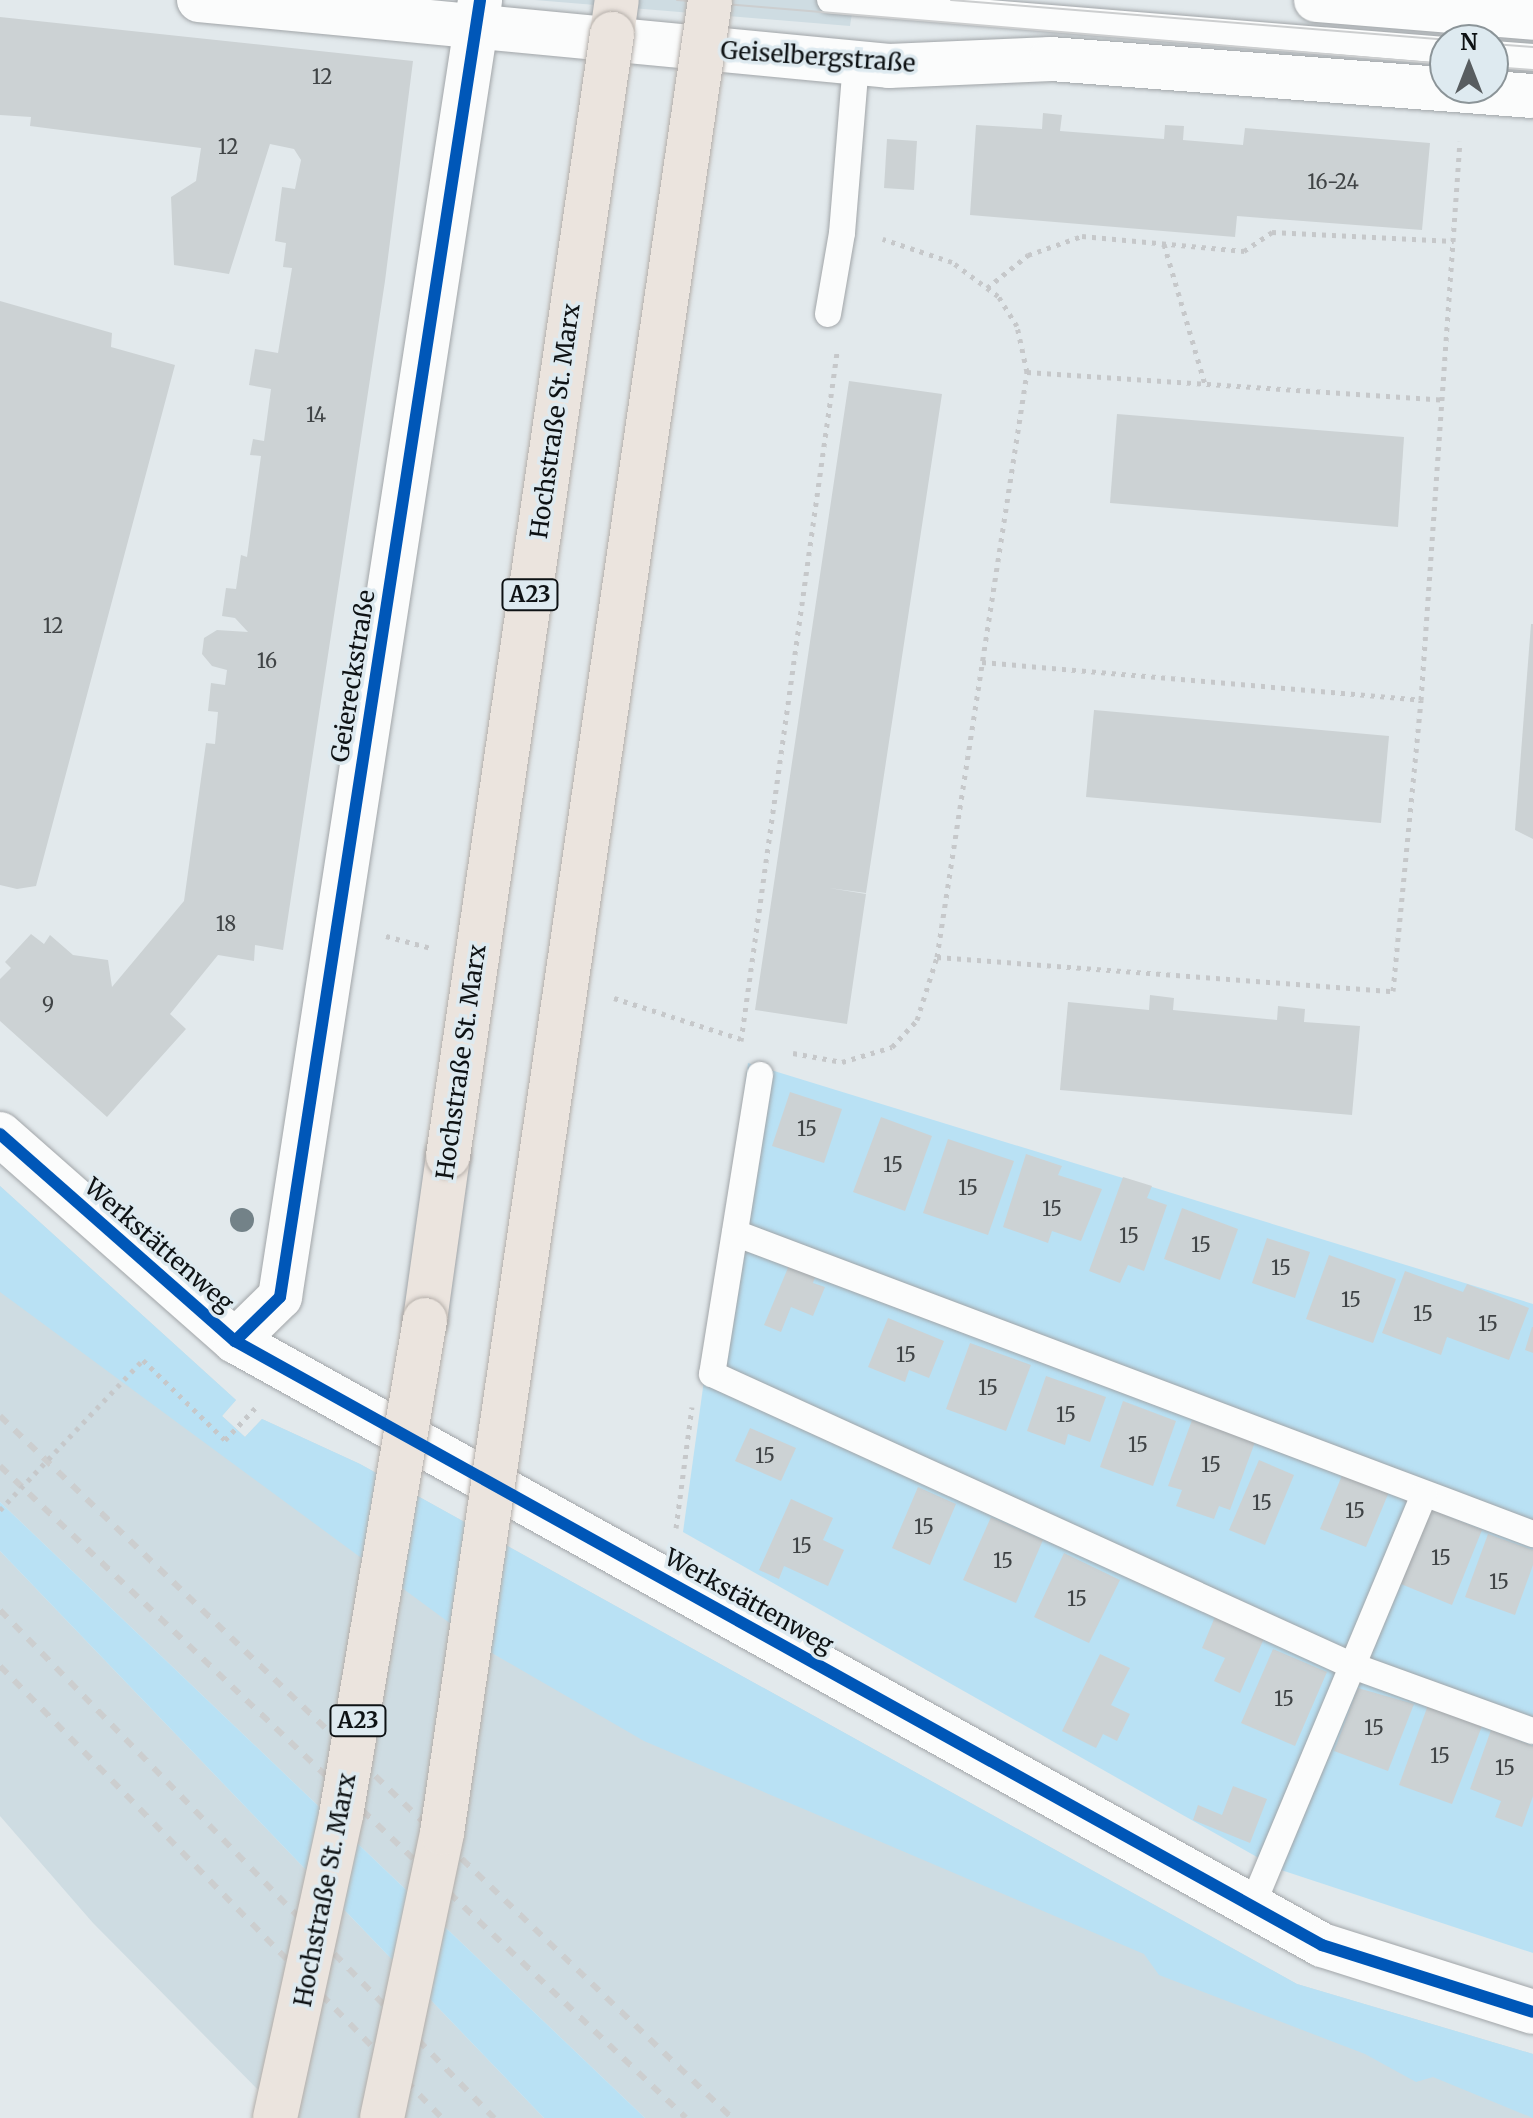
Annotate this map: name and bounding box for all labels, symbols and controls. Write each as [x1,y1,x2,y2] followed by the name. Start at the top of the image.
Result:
[1429,24,1509,104] north arrow
[1460,28,1478,56] text: N
[720,36,916,78] street label: Geiselbergstraße
[312,64,332,88] house number: 12
[218,134,238,158] house number: 12
[1307,169,1359,193] house number: 16-24
[524,302,586,540] street label: Hochstraße St. Marx
[306,402,326,426] house number: 14
[500,577,560,613] road number: A23
[325,588,381,764] street label: Geiereckstraße
[43,613,63,637] house number: 12
[257,648,277,672] house number: 16
[216,911,236,935] house number: 18
[430,943,492,1181] street label: Hochstraße St. Marx
[42,992,54,1016] house number: 9
[797,1116,817,1140] house number: 15
[883,1152,903,1176] house number: 15
[78,1172,240,1318] street label: Werkstättenweg
[958,1175,978,1199] house number: 15
[1042,1196,1062,1220] house number: 15
[1119,1223,1139,1247] house number: 15
[1191,1232,1211,1256] house number: 15
[1271,1255,1291,1279] house number: 15
[1341,1287,1361,1311] house number: 15
[1413,1301,1433,1325] house number: 15
[1478,1311,1498,1335] house number: 15
[896,1342,916,1366] house number: 15
[978,1375,998,1399] house number: 15
[1056,1402,1076,1426] house number: 15
[1128,1432,1148,1456] house number: 15
[755,1443,775,1467] house number: 15
[1201,1452,1221,1476] house number: 15
[1252,1490,1272,1514] house number: 15
[1345,1498,1365,1522] house number: 15
[914,1514,934,1538] house number: 15
[792,1533,812,1557] house number: 15
[660,1543,838,1659] street label: Werkstättenweg
[1431,1545,1451,1569] house number: 15
[993,1548,1013,1572] house number: 15
[1489,1569,1509,1593] house number: 15
[1067,1586,1087,1610] house number: 15
[1274,1686,1294,1710] house number: 15
[328,1703,388,1739] road number: A23
[1364,1715,1384,1739] house number: 15
[1430,1743,1450,1767] house number: 15
[1495,1755,1515,1779] house number: 15
[288,1771,362,2009] street label: Hochstraße St. Marx

